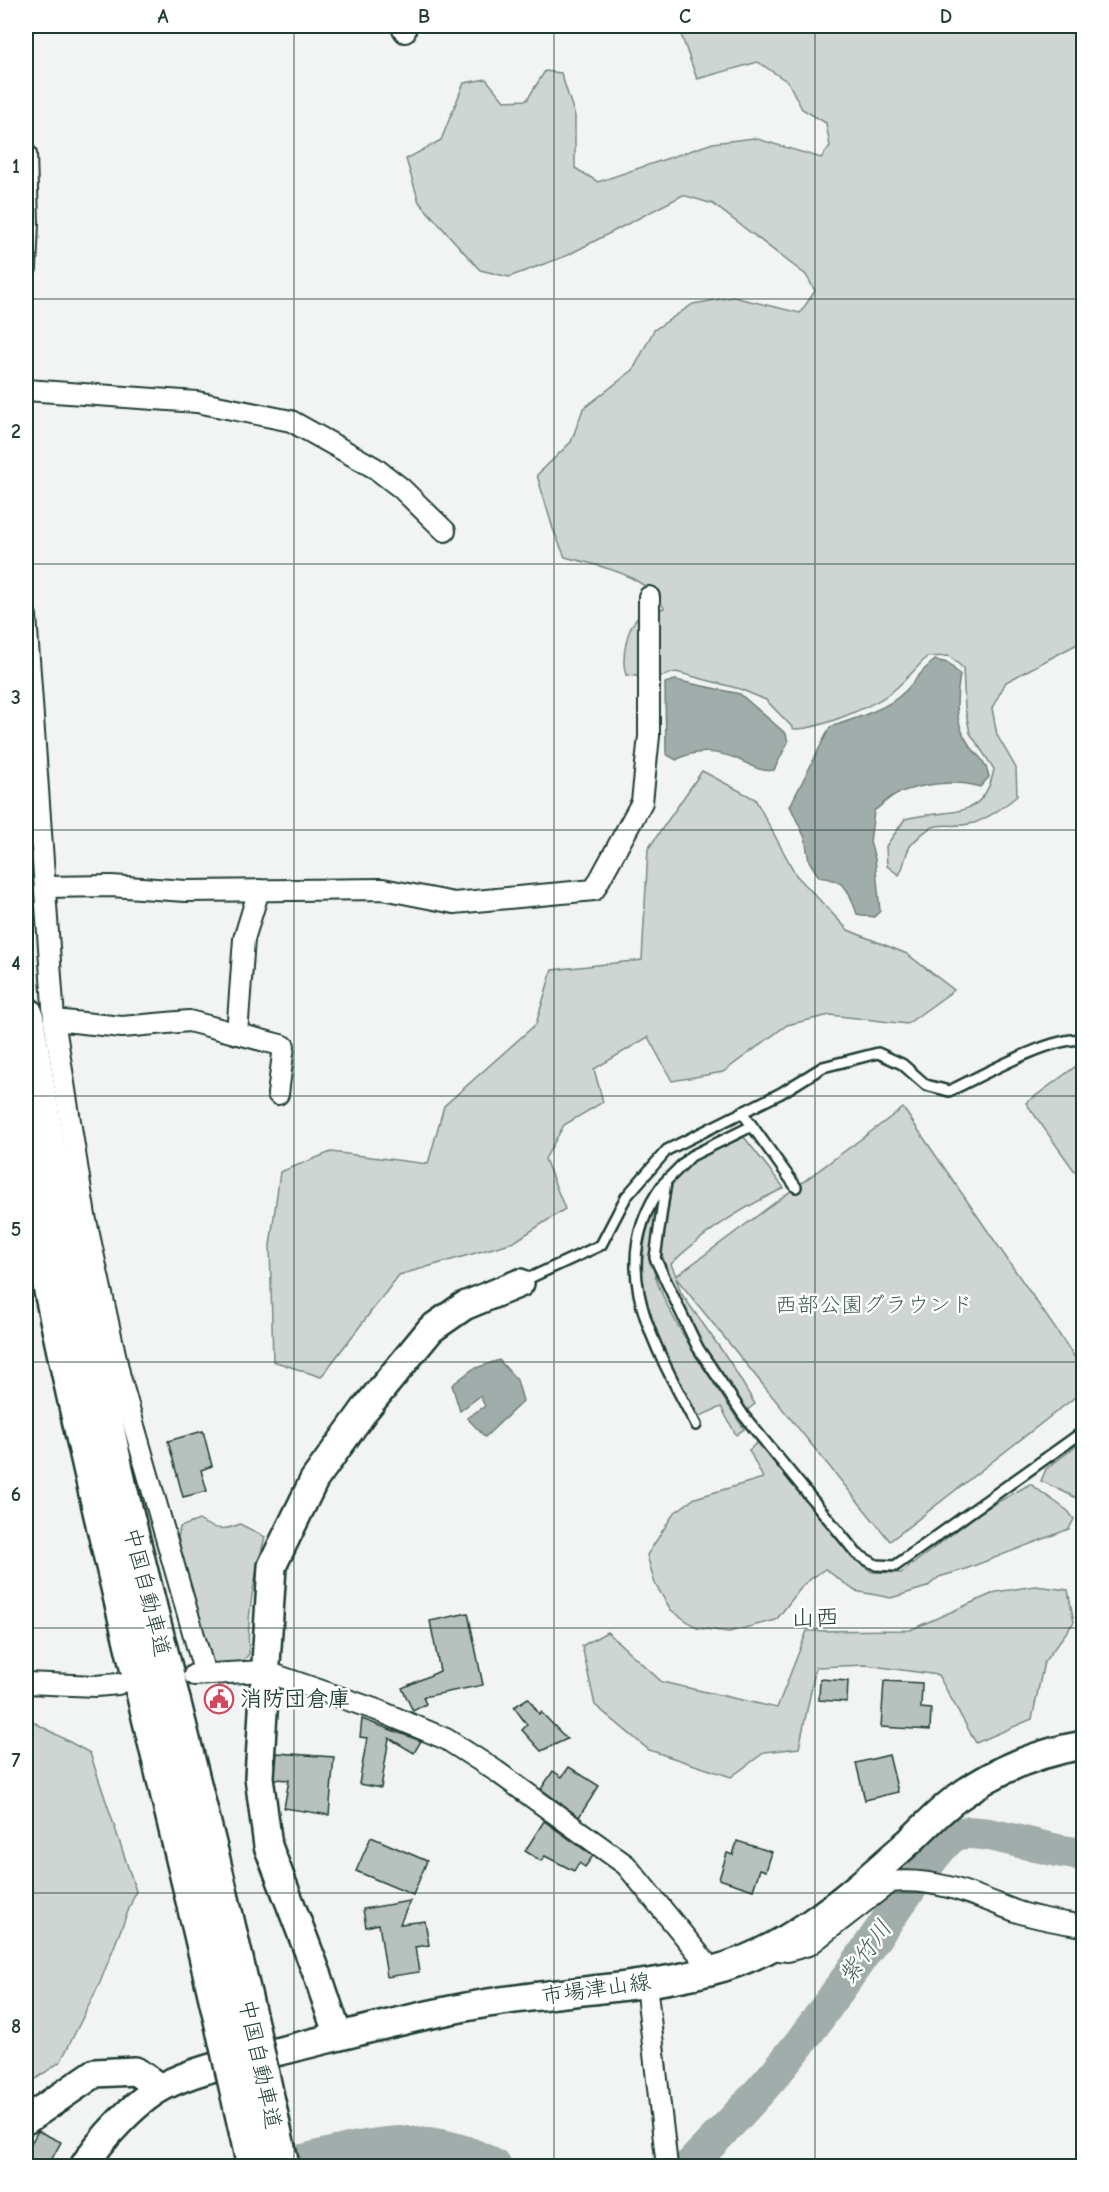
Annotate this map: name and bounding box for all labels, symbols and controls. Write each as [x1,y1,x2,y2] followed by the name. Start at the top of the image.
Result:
[157,5,169,28] text: A
[418,5,430,28] text: B
[679,5,691,28] text: C
[940,5,952,28] text: D
[12,155,20,178] text: 1
[11,420,21,443] text: 2
[11,686,21,709] text: 3
[11,952,21,975] text: 4
[11,1218,21,1241] text: 5
[775,1292,973,1318] park label: 西部公園グラウンド
[11,1483,21,1506] text: 6
[118,1525,176,1659] street label: 中国自動車道
[791,1603,839,1631] district label: 山西
[203,1683,235,1715] public building icon: 消防団倉庫
[240,1686,350,1712] place label: 消防団倉庫
[12,1749,21,1772] text: 7
[833,1915,897,1989] water label: 紫竹川
[540,1968,652,2010] street label: 市場津山線
[234,1997,286,2131] street label: 中国自動車道
[11,2015,21,2038] text: 8

